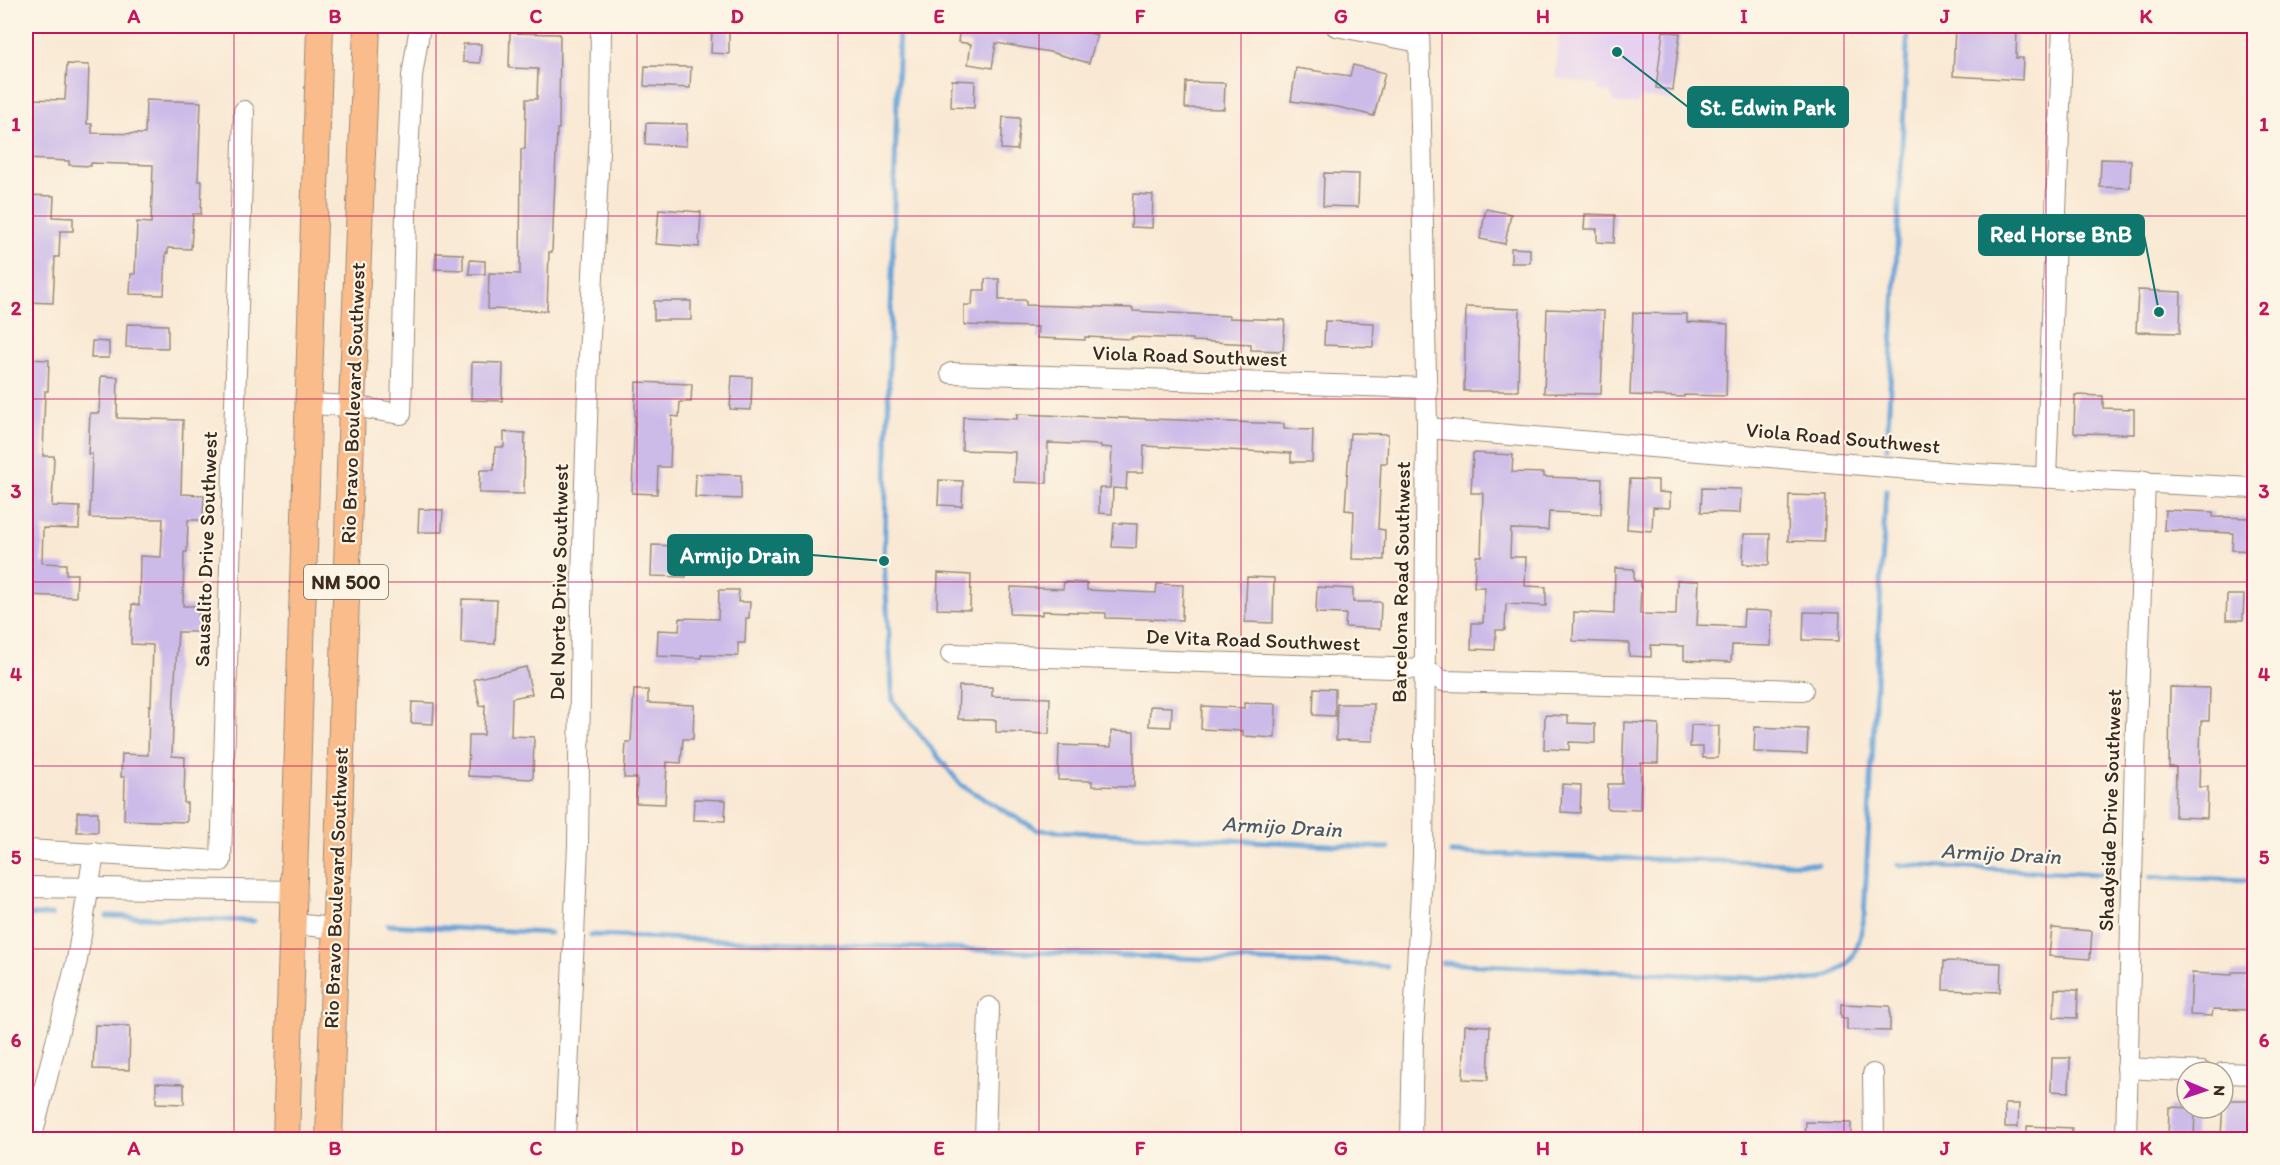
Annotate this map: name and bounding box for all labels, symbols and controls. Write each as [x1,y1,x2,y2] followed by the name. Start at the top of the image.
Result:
[127,4,141,28] text: A
[329,4,342,28] text: B
[530,4,543,28] text: C
[730,4,744,28] text: D
[933,4,945,28] text: E
[1135,4,1146,28] text: F
[1334,4,1348,28] text: G
[1536,4,1550,28] text: H
[1740,4,1748,28] text: I
[1939,4,1950,28] text: J
[2140,4,2154,28] text: K
[1688,87,1848,127] callout: St. Edwin Park
[1700,94,1837,121] text: St. Edwin Park
[11,112,21,136] text: 1
[2259,112,2269,136] text: 1
[1979,215,2144,255] callout: Red Horse BnB
[1990,221,2132,248] text: Red Horse BnB
[335,262,370,544] street label: Rio Bravo Boulevard Southwest
[11,296,22,320] text: 2
[2259,296,2270,320] text: 2
[1092,340,1288,371] street label: Viola Road Southwest
[1745,417,1941,458] street label: Viola Road Southwest
[189,430,222,667] street label: Sausalito Drive Southwest
[1386,461,1415,703] street label: Barcelona Road Southwest
[544,463,573,701] street label: Del Norte Drive Southwest
[11,479,22,503] text: 3
[2259,479,2270,503] text: 3
[668,535,812,575] callout: Armijo Drain
[679,542,800,569] text: Armijo Drain
[304,565,388,599] road number: NM 500
[1145,623,1361,656] street label: De Vita Road Southwest
[10,662,22,686] text: 4
[2258,662,2270,686] text: 4
[2093,688,2126,932] street label: Shadyside Drive Southwest
[318,747,353,1029] street label: Rio Bravo Boulevard Southwest
[1221,810,1343,843] water label: Armijo Drain
[1940,837,2062,870] water label: Armijo Drain
[11,845,22,869] text: 5
[2259,845,2270,869] text: 5
[11,1028,22,1052] text: 6
[2259,1028,2270,1052] text: 6
[2175,1060,2235,1120] north arrow
[2210,1085,2229,1096] text: N
[127,1136,141,1160] text: A
[329,1136,342,1160] text: B
[530,1136,543,1160] text: C
[730,1136,744,1160] text: D
[933,1136,945,1160] text: E
[1135,1136,1146,1160] text: F
[1334,1136,1348,1160] text: G
[1536,1136,1550,1160] text: H
[1740,1136,1748,1160] text: I
[1939,1136,1950,1160] text: J
[2140,1136,2154,1160] text: K

